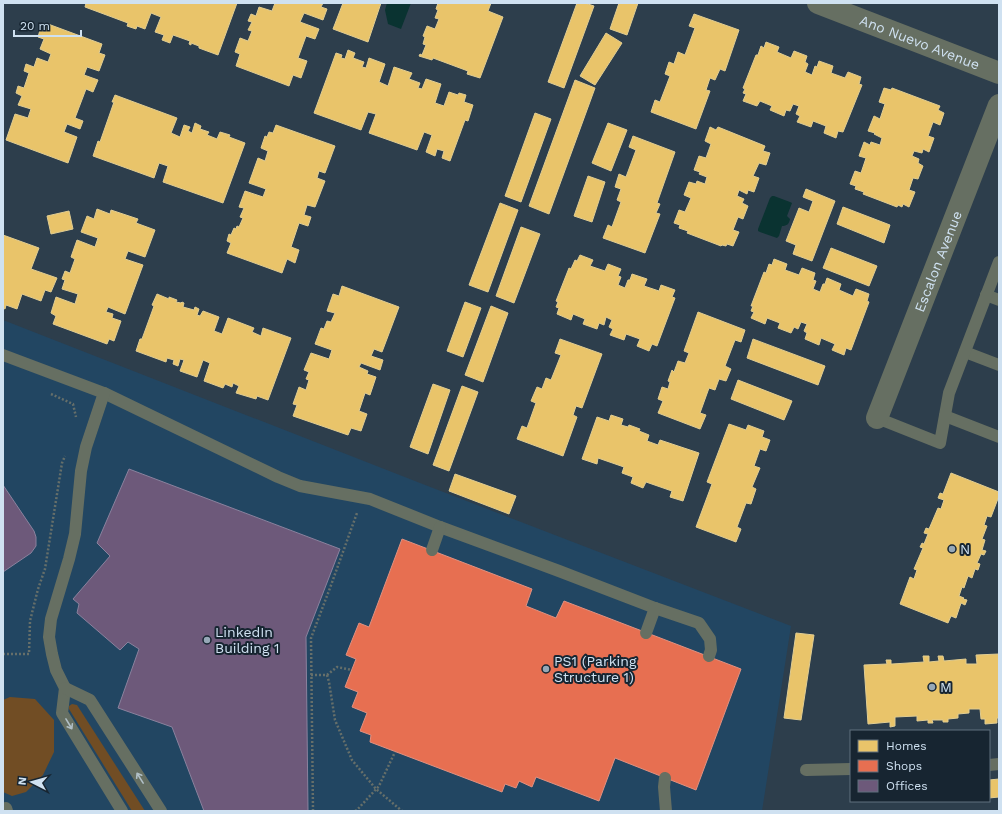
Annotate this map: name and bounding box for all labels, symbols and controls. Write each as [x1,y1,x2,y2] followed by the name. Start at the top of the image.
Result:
[14,12,81,38] scale bar
[857,12,982,73] street label: Ano Nuevo Avenue
[20,19,50,33] text: 20 m
[911,209,965,314] street label: Escalon Avenue
[960,541,970,557] place label: N
[947,544,957,554] marker: N
[215,624,279,656] place label: LinkedIn Building 1
[202,635,212,645] marker: LinkedIn Building 1
[554,653,637,685] place label: PS1 (Parking Structure 1)
[541,664,551,674] marker: PS1 (Parking Structure 1)
[940,679,952,695] place label: M
[927,682,937,692] marker: M
[66,718,74,730] one-way arrow
[850,730,990,802] legend
[886,739,927,753] text: Homes
[886,759,922,773] text: Shops
[12,762,52,802] north arrow
[136,773,144,784] one-way arrow
[16,776,29,786] text: N
[886,779,928,793] text: Offices

